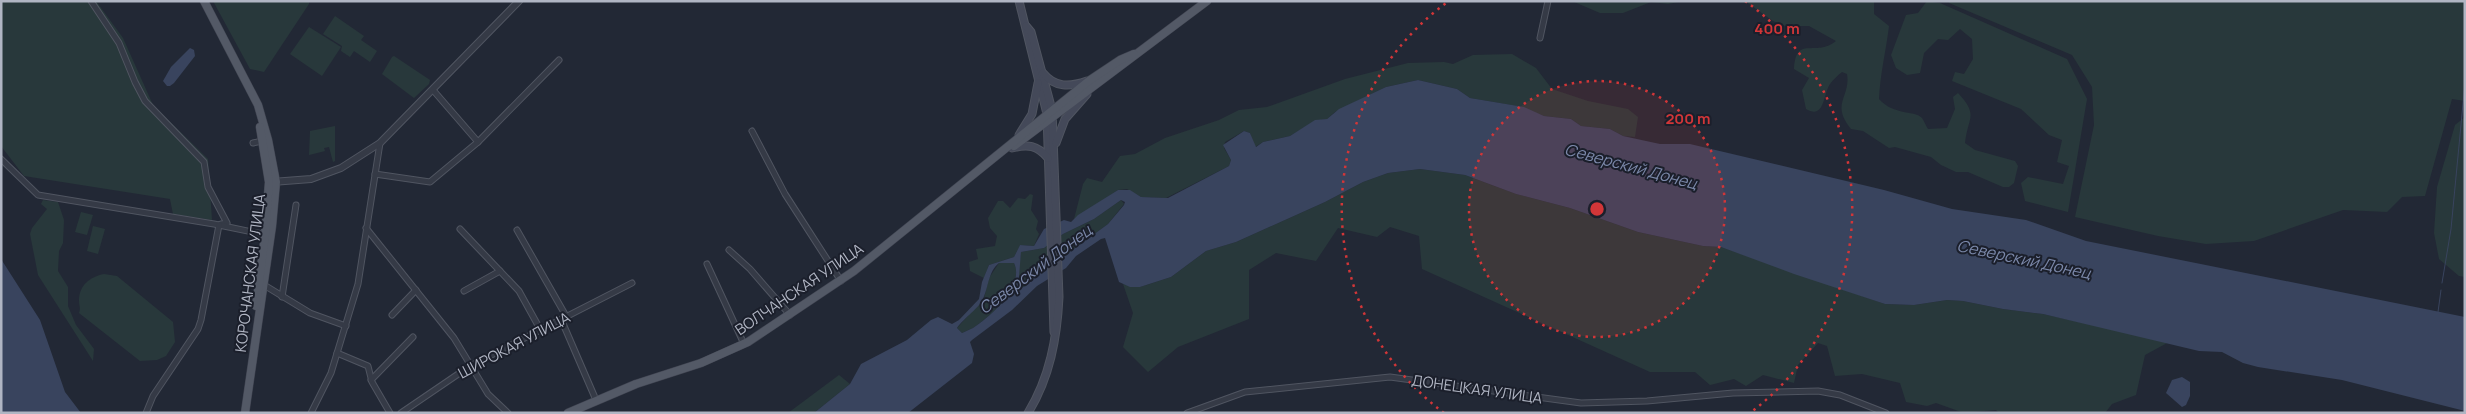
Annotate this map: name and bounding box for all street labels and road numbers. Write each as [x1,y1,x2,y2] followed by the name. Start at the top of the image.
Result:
[230,192,270,353] street label: КОРОЧАНСКАЯ УЛИЦА
[731,238,868,340] street label: ВОЛЧАНСКАЯ УЛИЦА
[454,306,574,383] street label: ШИРОКАЯ УЛИЦА
[1410,369,1544,409] street label: ДОНЕЦКАЯ УЛИЦА

